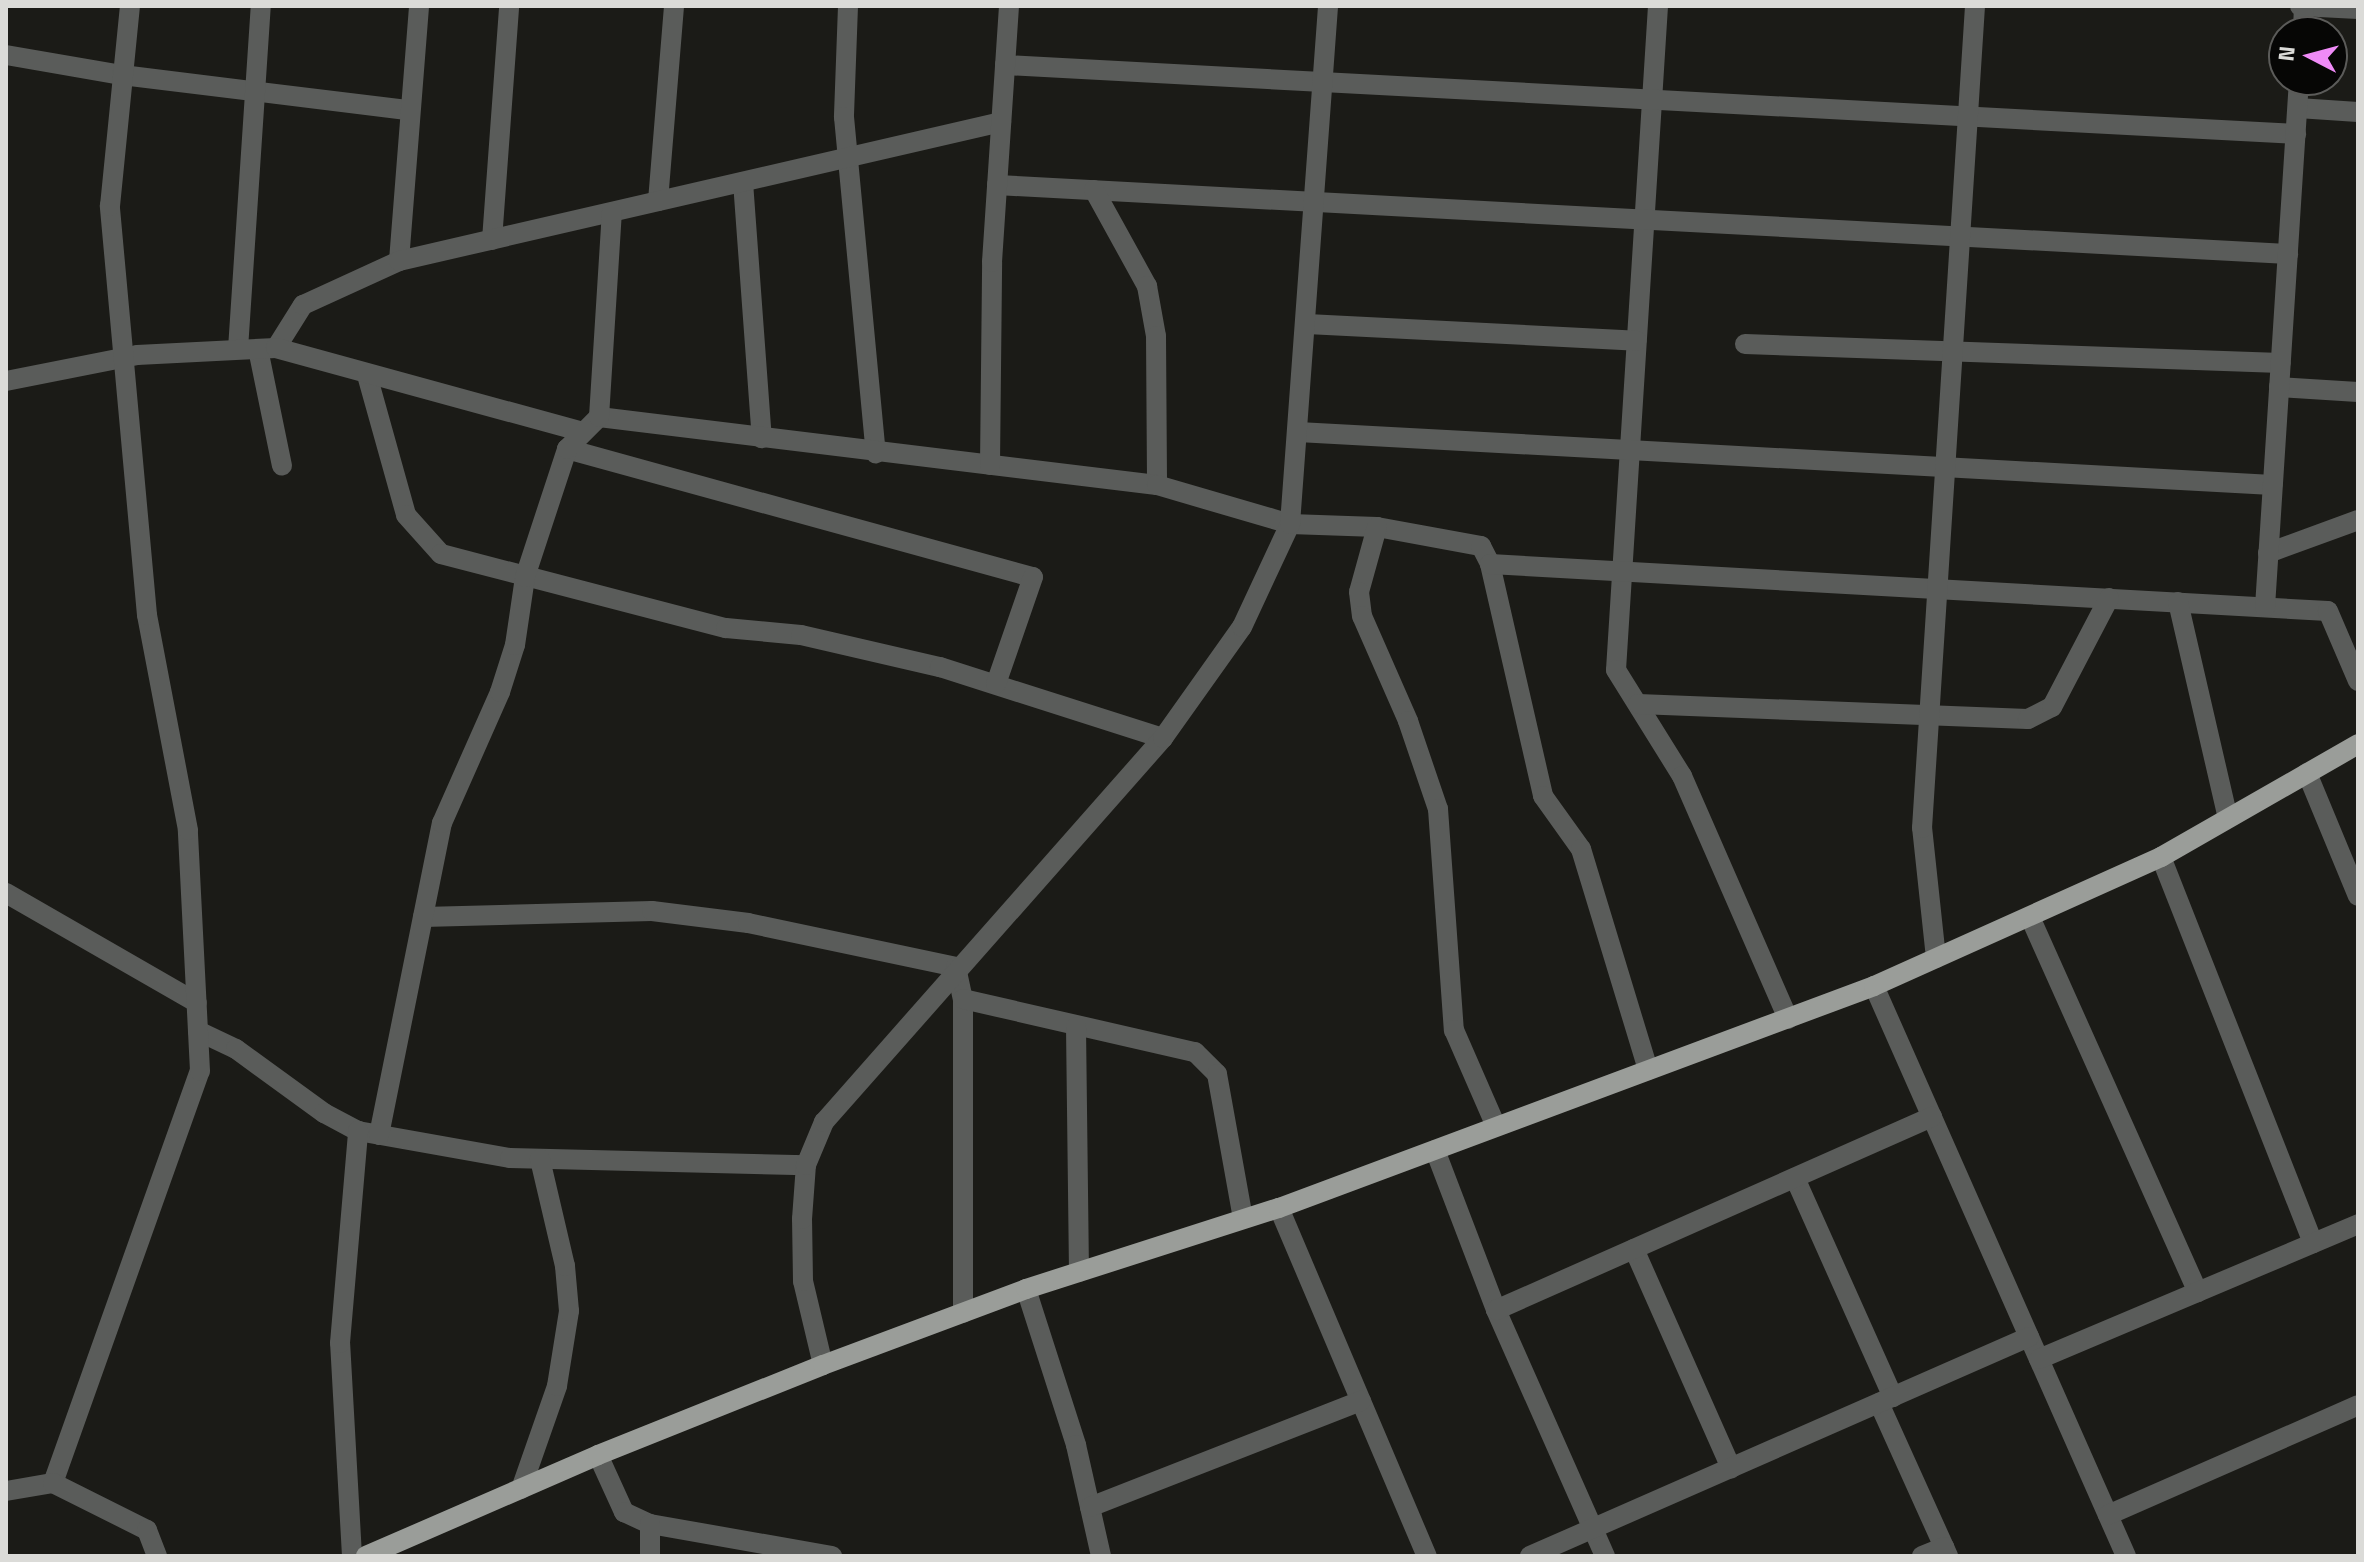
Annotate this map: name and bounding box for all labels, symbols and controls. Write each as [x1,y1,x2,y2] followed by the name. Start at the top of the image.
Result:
[2268,16,2348,96] north arrow
[2268,44,2304,63] text: N

